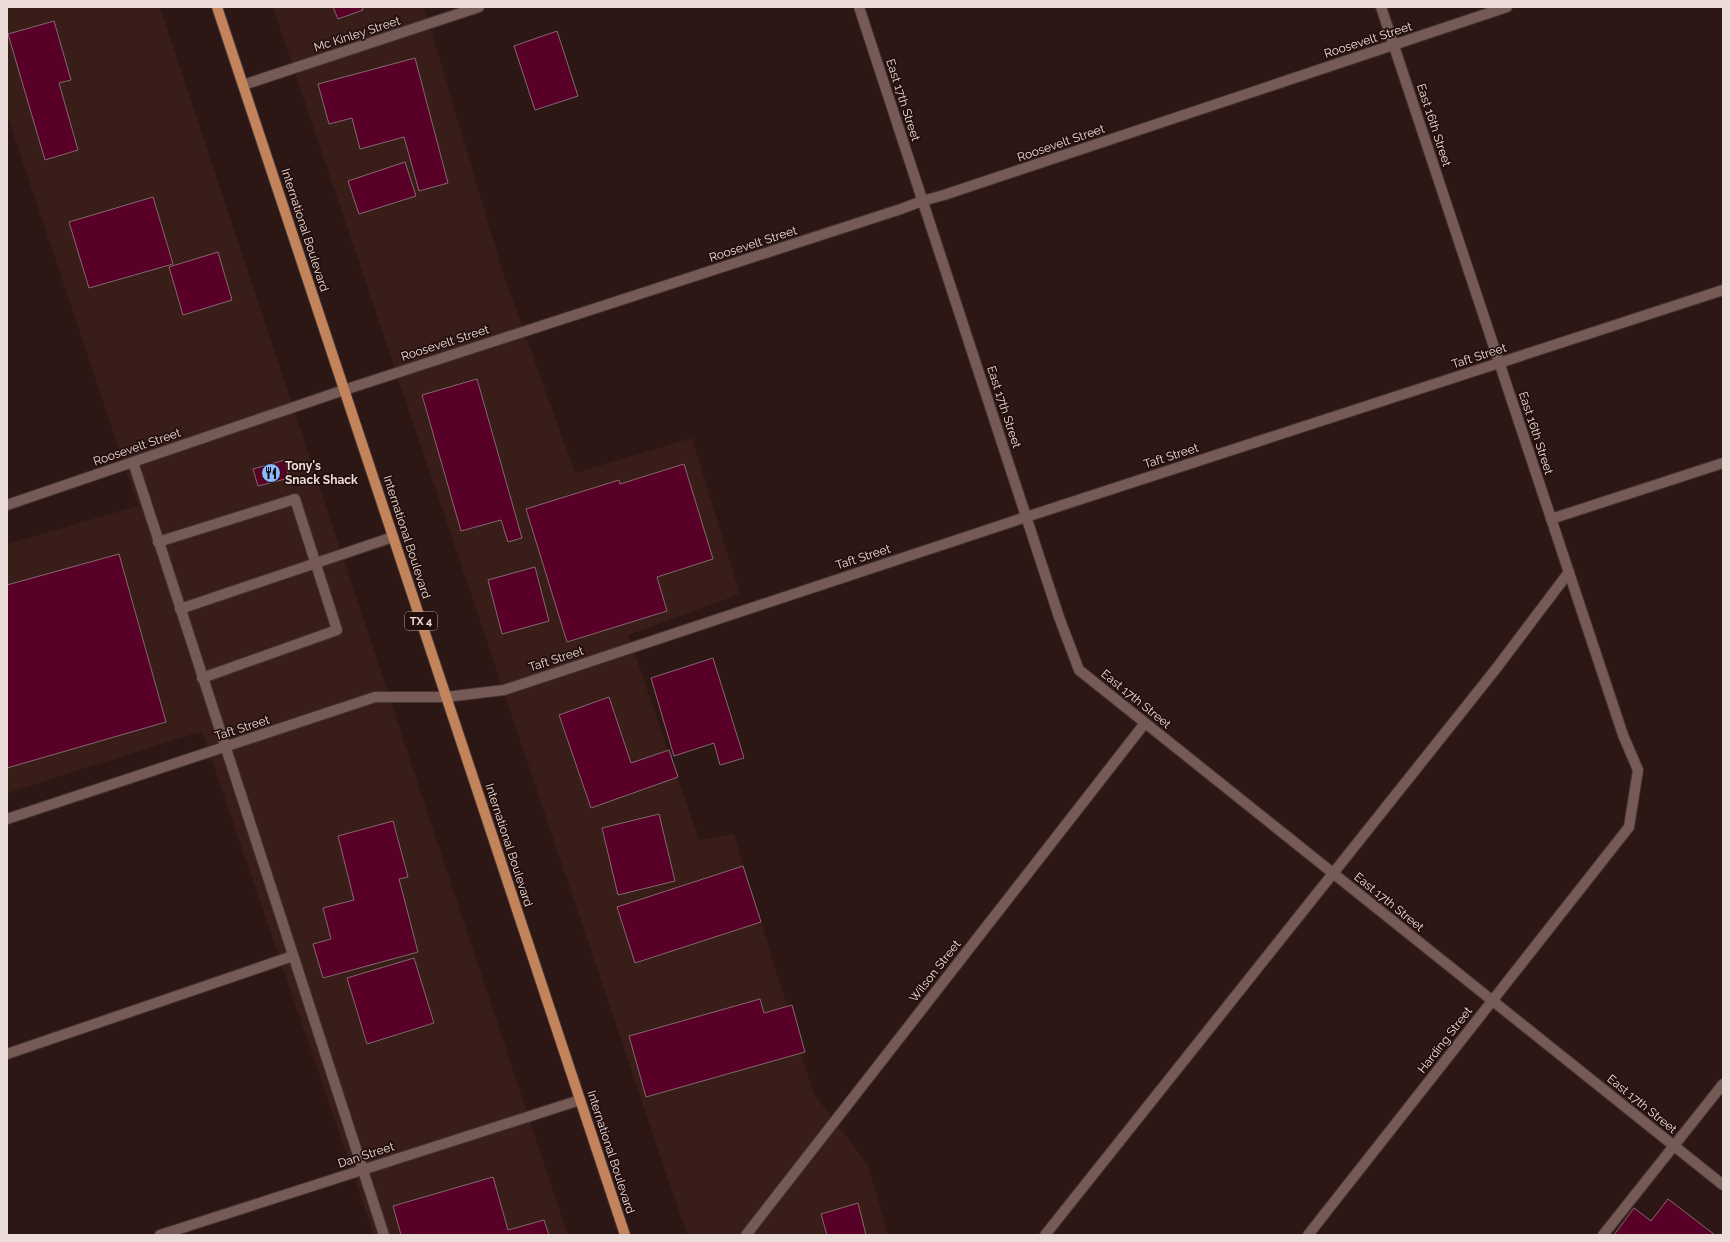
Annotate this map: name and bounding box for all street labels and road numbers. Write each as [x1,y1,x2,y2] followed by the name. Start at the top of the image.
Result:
[312,13,402,55] street label: Mc Kinley Street
[1322,19,1414,61] street label: Roosevelt Street
[883,57,923,143] street label: East 17th Street
[1414,82,1454,168] street label: East 16th Street
[1015,121,1107,165] street label: Roosevelt Street
[278,167,332,293] street label: International Boulevard
[707,223,799,265] street label: Roosevelt Street
[399,322,491,364] street label: Roosevelt Street
[1450,341,1508,371] street label: Taft Street
[984,364,1024,450] street label: East 17th Street
[1516,390,1556,476] street label: East 16th Street
[91,425,183,469] street label: Roosevelt Street
[1142,441,1200,471] street label: Taft Street
[380,474,434,600] street label: International Boulevard
[834,542,892,572] street label: Taft Street
[405,612,437,630] road number: TX 4
[527,644,585,674] street label: Taft Street
[1098,667,1174,731] street label: East 17th Street
[213,713,271,743] street label: Taft Street
[482,782,536,908] street label: International Boulevard
[1351,870,1427,934] street label: East 17th Street
[906,937,964,1005] street label: Wilson Street
[1415,1004,1475,1076] street label: Harding Street
[1604,1072,1680,1136] street label: East 17th Street
[584,1089,638,1215] street label: International Boulevard
[336,1139,396,1171] street label: Dan Street

